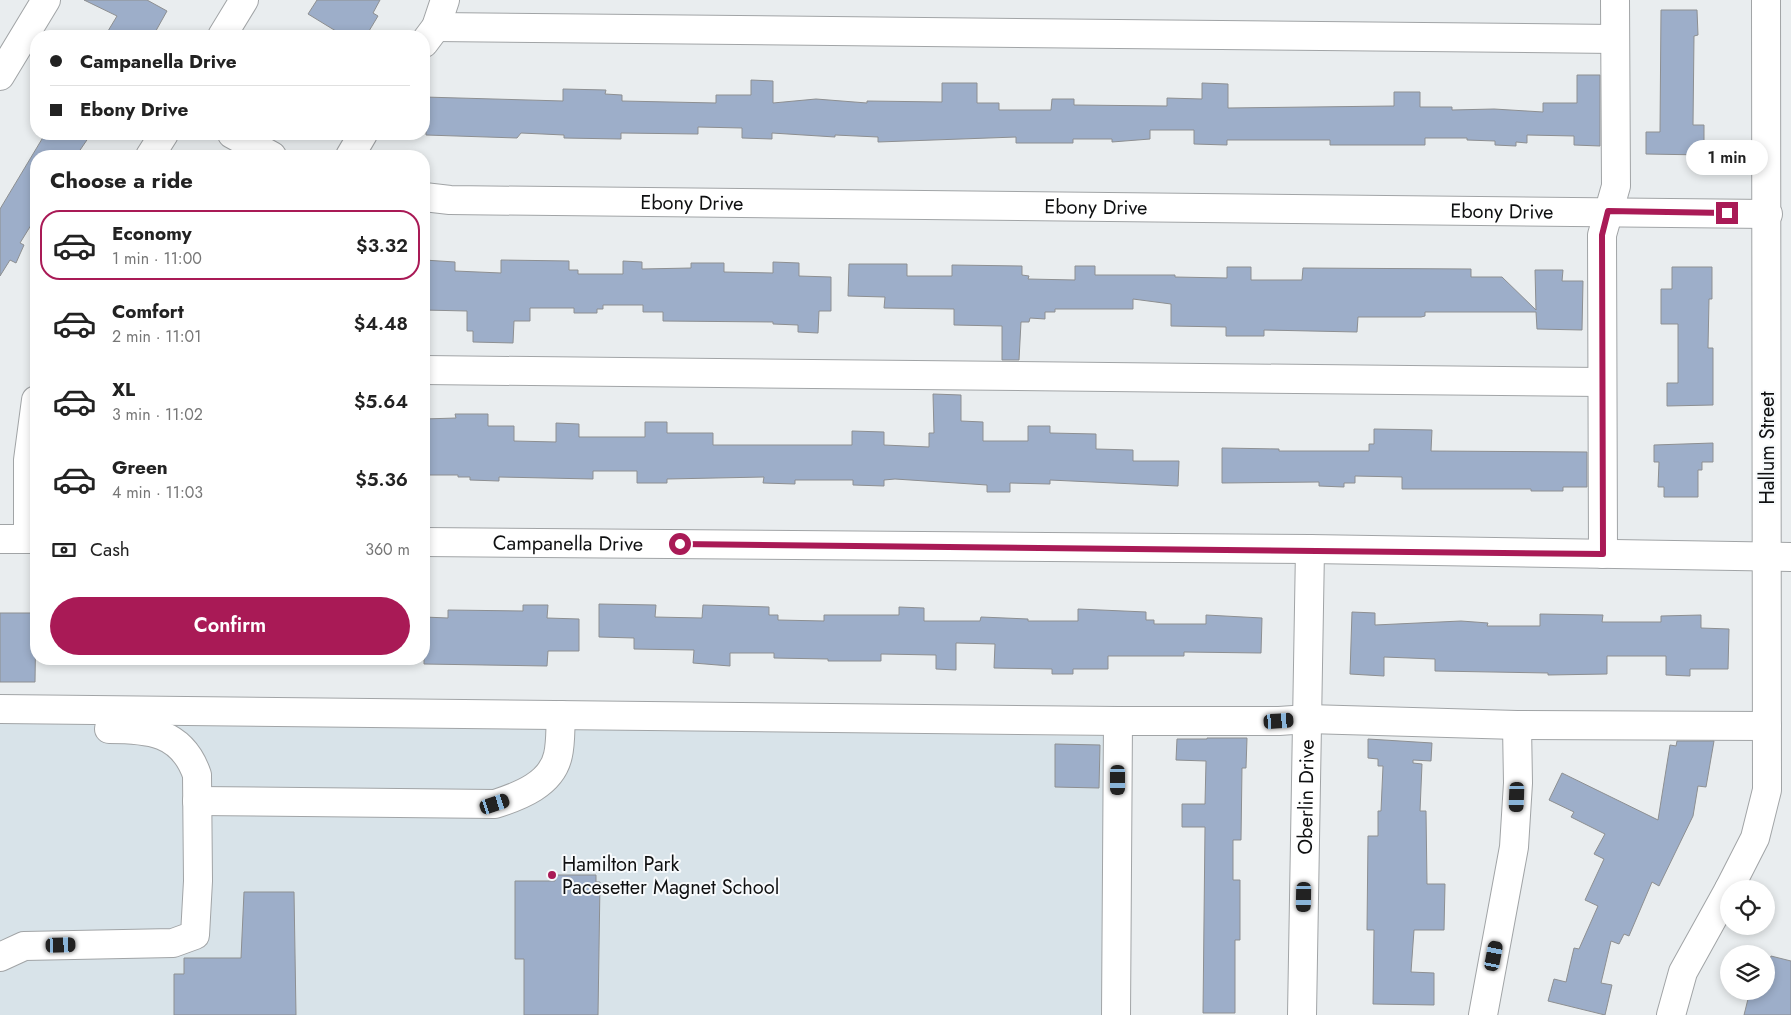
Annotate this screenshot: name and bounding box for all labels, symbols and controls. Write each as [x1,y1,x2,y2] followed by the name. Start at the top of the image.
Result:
[80,48,237,75] text: Campanella Drive
[80,96,188,123] text: Ebony Drive
[1686,140,1768,176] callout: 1 min
[1708,146,1746,169] text: 1 min
[50,164,193,196] text: Choose a ride
[640,188,743,218] street label: Ebony Drive
[1044,192,1147,222] street label: Ebony Drive
[1450,197,1553,227] street label: Ebony Drive
[1716,202,1738,224] route end
[112,220,192,247] text: Economy
[52,223,97,268] icon: car
[356,232,408,259] text: $3.32
[112,247,202,270] text: 1 min · 11:00
[112,298,184,325] text: Comfort
[52,301,97,346] icon: car
[354,310,408,337] text: $4.48
[112,325,201,348] text: 2 min · 11:01
[112,376,135,403] text: XL
[52,379,97,424] icon: car
[354,388,408,415] text: $5.64
[1753,391,1782,504] street label: Hallum Street
[112,403,203,426] text: 3 min · 11:02
[112,454,168,481] text: Green
[52,457,97,502] icon: car
[355,466,408,493] text: $5.36
[112,481,203,504] text: 4 min · 11:03
[493,529,643,559] street label: Campanella Drive
[669,533,691,555] route start
[50,536,78,564] icon: cash
[90,536,130,563] text: Cash
[365,538,410,561] text: 360 m
[50,597,410,655] button: Confirm
[1263,712,1294,730] car
[1291,739,1322,855] street label: Oberlin Drive
[1110,765,1125,795] car
[1508,782,1525,812] car
[478,792,511,816] car
[562,850,779,902] place label: Hamilton Park Pacesetter Magnet School
[546,869,558,881] marker: Hamilton Park Pacesetter Magnet School
[1720,880,1775,1000] map controls
[1720,880,1775,935] button: locate
[1296,882,1311,912] car
[45,937,76,953] car
[1483,940,1504,972] car
[1720,945,1775,1000] button: layers

